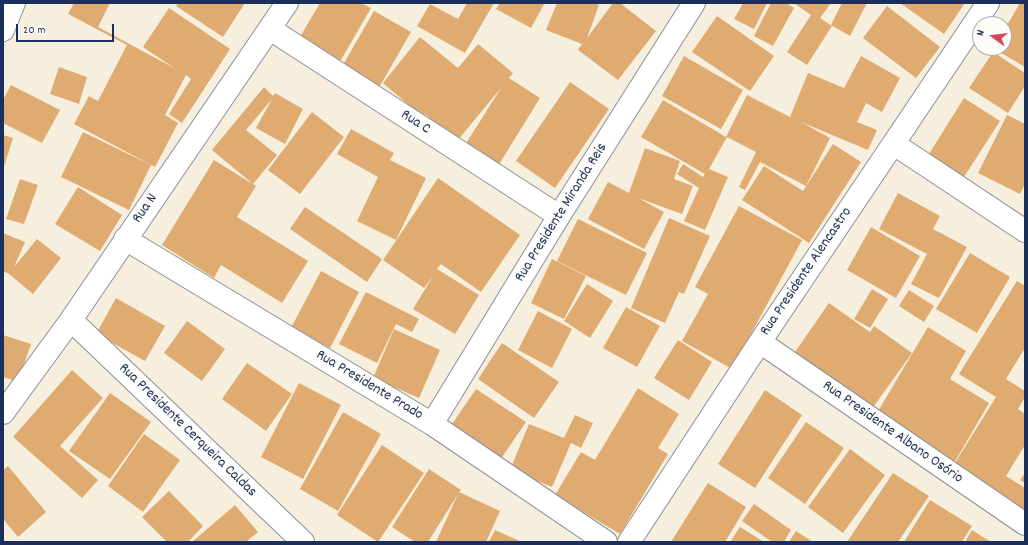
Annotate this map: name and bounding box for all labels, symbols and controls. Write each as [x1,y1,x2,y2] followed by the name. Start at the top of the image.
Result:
[18,16,116,42] scale bar
[972,16,1012,56] north arrow
[23,22,46,39] text: 20 m
[973,28,990,38] text: N
[397,107,433,139] street label: Rua C
[512,140,612,286] street label: Rua Presidente Miranda Reis
[130,191,162,227] street label: Rua N
[757,204,857,340] street label: Rua Presidente Alencastro
[312,347,426,425] street label: Rua Presidente Prado
[114,360,260,502] street label: Rua Presidente Cerqueira Caldas
[818,378,966,488] street label: Rua Presidente Albano Osório

